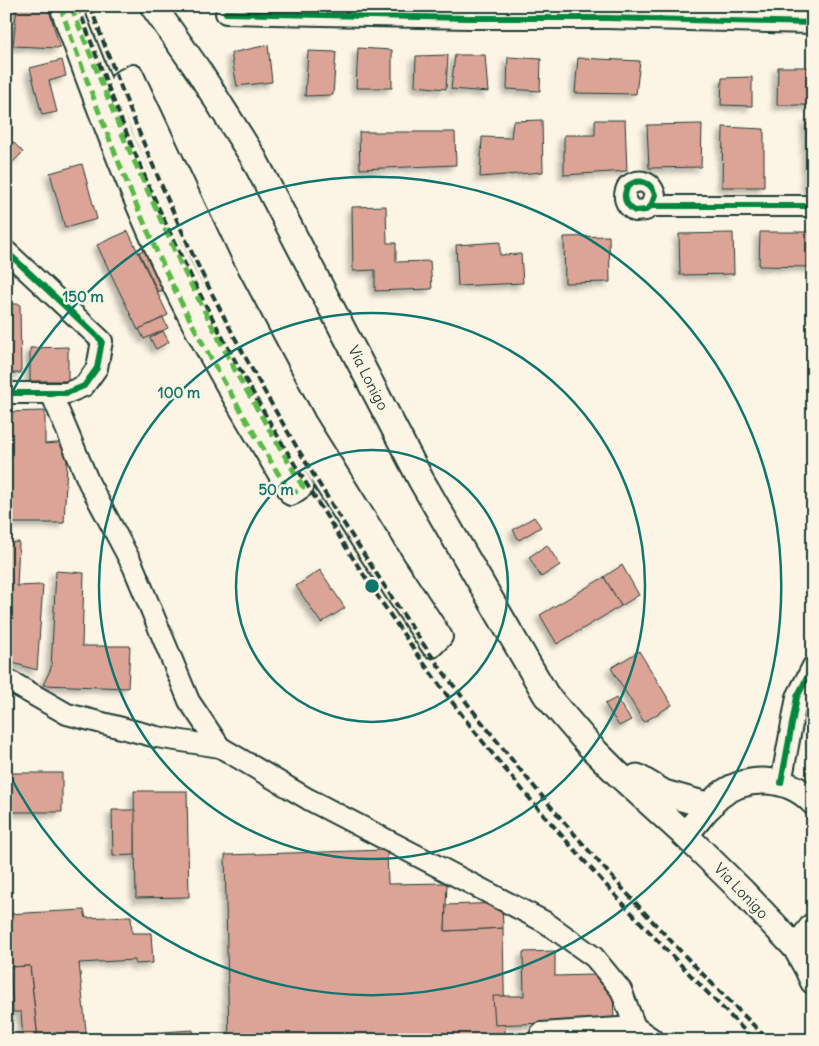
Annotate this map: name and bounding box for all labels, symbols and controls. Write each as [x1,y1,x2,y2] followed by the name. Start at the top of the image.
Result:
[62,287,104,306] text: 150 m
[344,342,393,413] street label: Via Lonigo
[158,383,200,402] text: 100 m
[258,480,294,499] text: 50 m
[363,577,381,595] centre of rings
[710,859,773,922] street label: Via Lonigo

